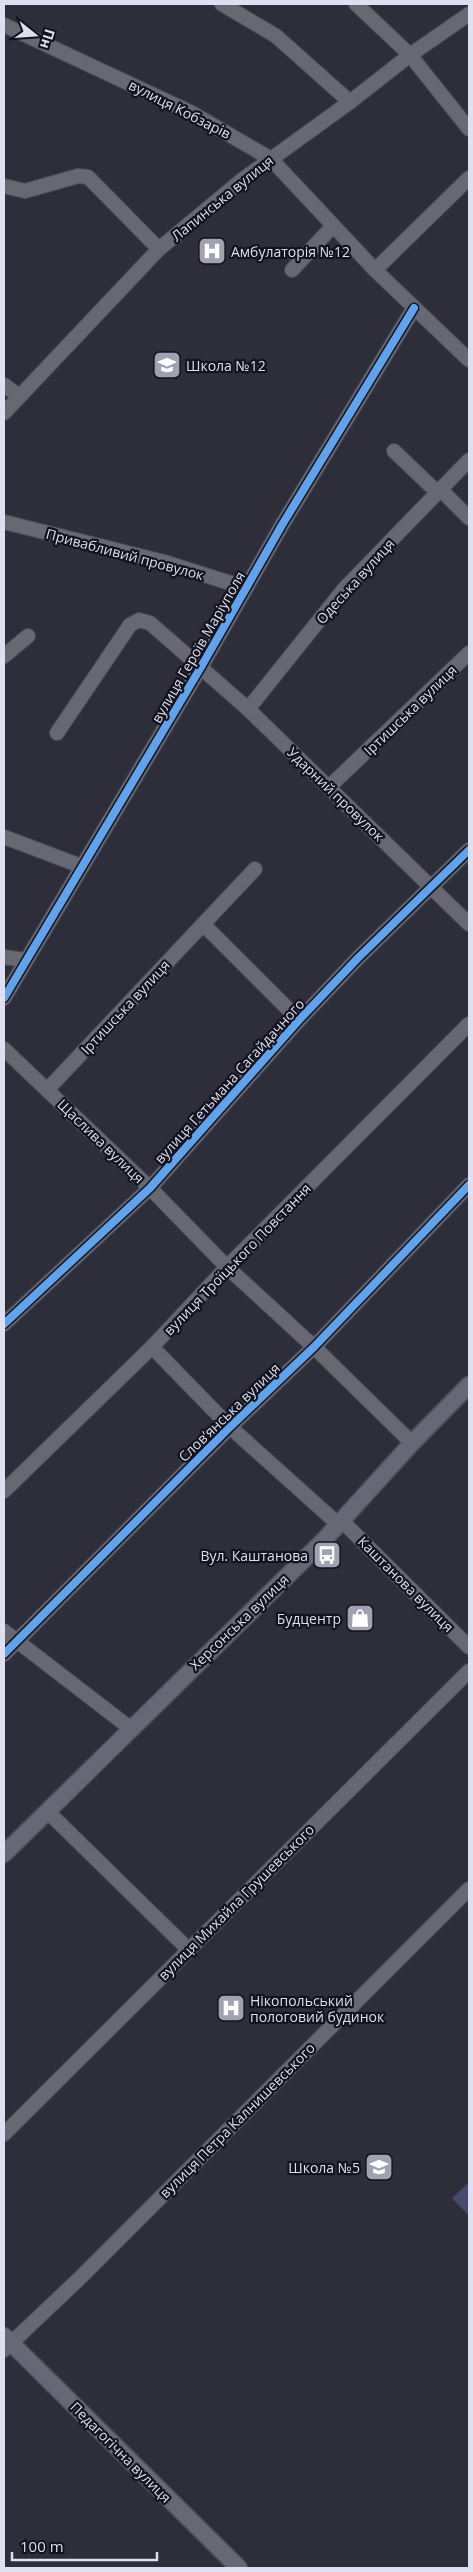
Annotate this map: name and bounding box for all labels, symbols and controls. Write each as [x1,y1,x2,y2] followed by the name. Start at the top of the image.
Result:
[10,10,60,60] north arrow
[36,27,60,51] text: Пн
[126,75,234,143] street label: вулиця Кобзарів
[167,151,277,245] street label: Лапинська вулиця
[197,236,227,266] hospital icon: Амбулаторія №12
[231,242,350,261] place label: Амбулаторія №12
[152,350,182,380] school or university icon: Школа №12
[186,356,266,375] place label: Школа №12
[44,524,207,584] street label: Привабливий провулок
[312,534,398,628] street label: Одеська вулиця
[147,568,249,726] street label: вулиця Героїв Маріуполя
[359,661,461,759] street label: Іртишська вулиця
[283,743,389,846] street label: Ударний провулок
[76,956,174,1058] street label: Іртишська вулиця
[150,994,308,1168] street label: вулиця Гетьмана Сагайдачного
[53,1095,149,1187] street label: Щаслива вулиця
[159,1179,315,1339] street label: вулиця Троїцького Повстання
[174,1358,284,1466] street label: Словʼянська вулиця
[354,1532,458,1636] street label: Каштанова вулиця
[312,1540,342,1570] bus stop icon: Вул. Каштанова
[200,1546,308,1565] place label: Вул. Каштанова
[185,1570,293,1674] street label: Херсонська вулиця
[345,1603,375,1633] shop icon: Будцентр
[277,1609,341,1628] place label: Будцентр
[154,1820,318,1984] street label: вулиця Михайла Грушевського
[250,1991,385,2026] place label: Нікопольський пологовий будинок
[216,1993,246,2023] hospital icon: Нікопольський пологовий будинок
[155,2038,319,2202] street label: вулиця Петра Калнишевського
[364,2152,394,2182] school or university icon: Школа №5
[288,2158,360,2177] place label: Школа №5
[66,2397,176,2507] street label: Педагогічна вулиця
[12,2530,158,2562] scale bar
[20,2536,64,2556] text: 100 m

